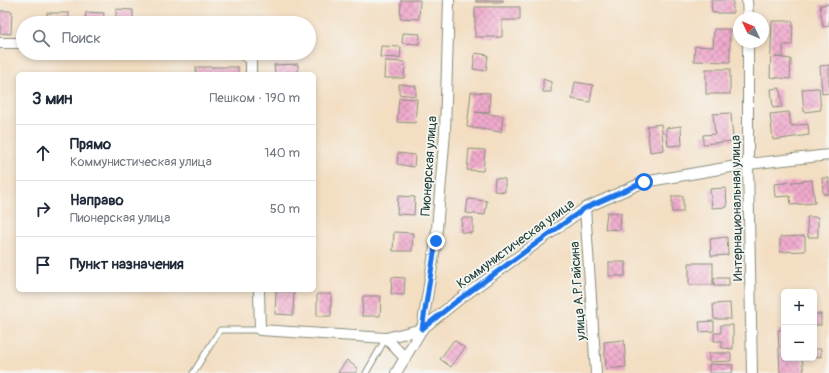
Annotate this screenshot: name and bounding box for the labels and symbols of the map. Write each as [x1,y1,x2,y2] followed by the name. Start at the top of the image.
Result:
[733,12,769,48] north arrow
[418,116,440,217] street label: Пионерская улица
[728,135,746,281] street label: Интернациональная улица
[635,173,653,191] route start
[454,196,578,292] street label: Коммунистическая улица
[427,232,445,250] route end
[567,241,590,342] street label: улица А.Р.Гайсина

